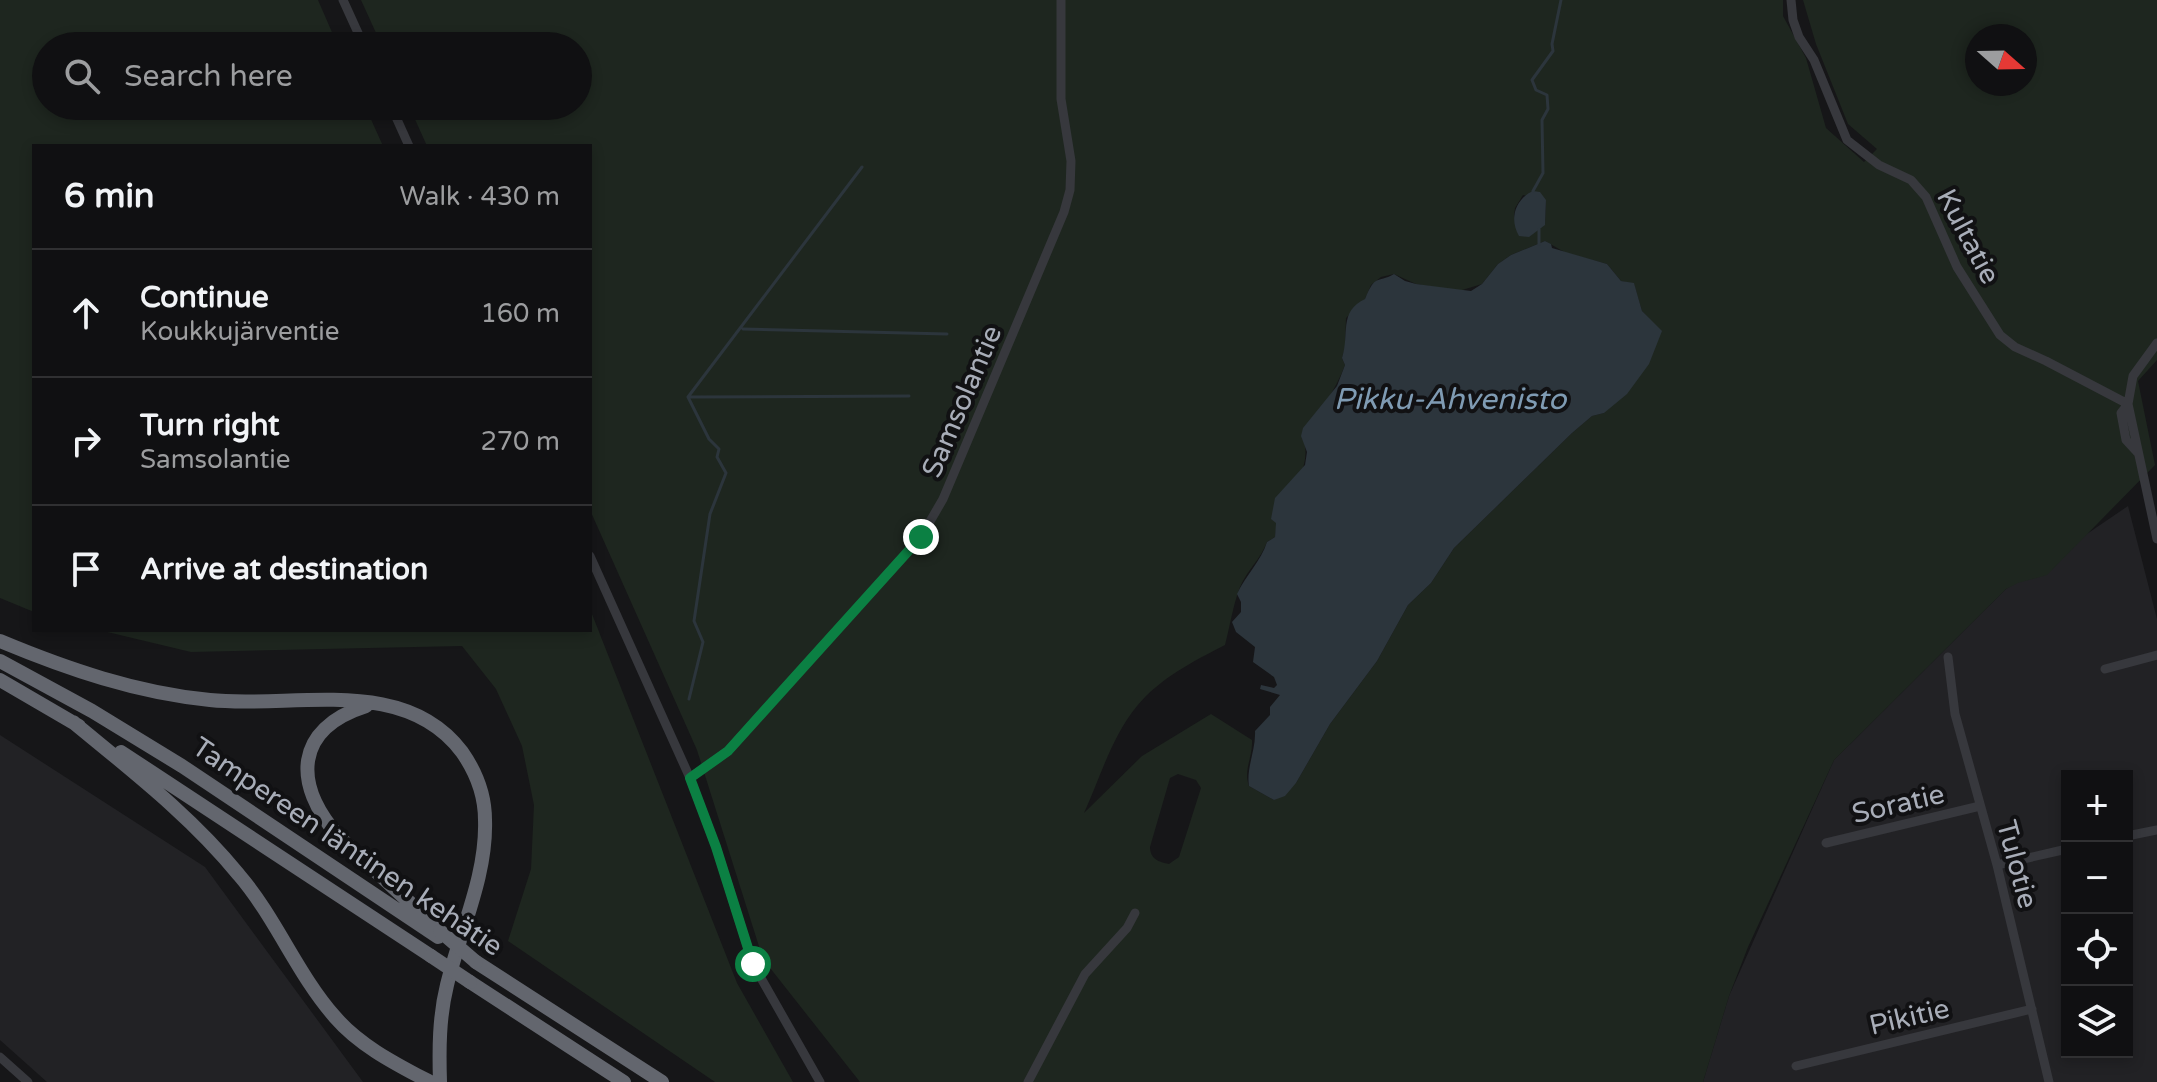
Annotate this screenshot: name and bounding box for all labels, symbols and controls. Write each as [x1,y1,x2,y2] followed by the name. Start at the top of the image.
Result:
[1965,24,2037,96] north arrow
[32,32,592,120] search box
[60,54,104,98] icon: search
[124,58,293,95] text: Search here
[64,176,155,217] text: 6 min
[400,181,560,212] text: Walk · 430 m
[1929,183,2007,290] street label: Kultatie
[140,279,269,316] text: Continue
[64,291,108,335] icon: ahead
[480,298,560,329] text: 160 m
[140,316,339,347] text: Koukkujärventie
[915,320,1009,483] street label: Samsolantie
[1334,381,1568,418] water label: Pikku-Ahvenisto
[140,407,280,444] text: Turn right
[64,419,108,463] icon: right
[480,426,560,457] text: 270 m
[140,444,291,475] text: Samsolantie
[903,519,939,555] route end
[64,547,108,591] icon: arrive
[140,551,428,588] text: Arrive at destination
[186,730,509,964] street label: Tampereen läntinen kehätie
[2061,770,2133,1058] map controls
[2061,770,2133,842] button: +
[1849,777,1948,831] street label: Soratie
[1989,816,2045,912] street label: Tulotie
[2061,842,2133,914] button: −
[2061,914,2133,986] button: locate
[735,946,771,982] route start
[2061,986,2133,1058] button: layers
[1866,991,1953,1043] street label: Pikitie

